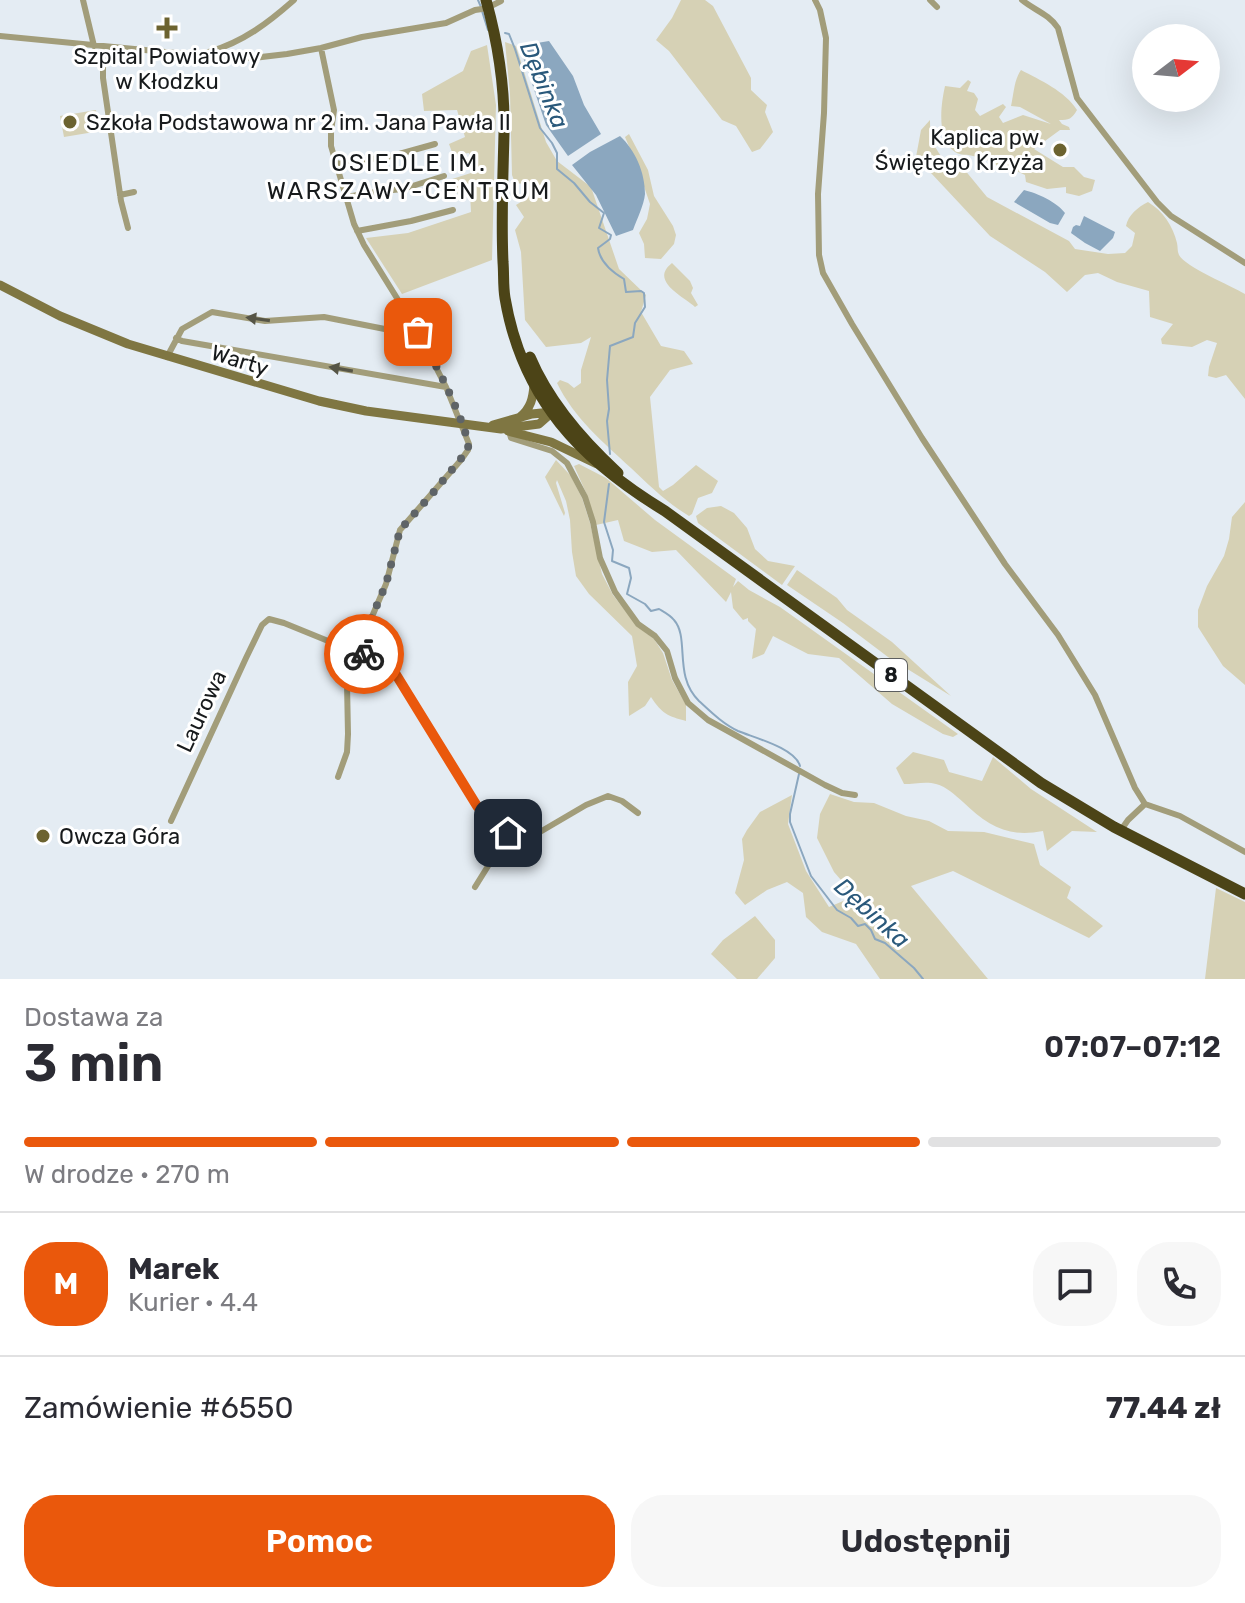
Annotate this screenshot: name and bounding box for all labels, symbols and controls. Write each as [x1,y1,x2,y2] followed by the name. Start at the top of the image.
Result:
[156,17,178,39] marker: Szpital Powiatowy w Kłodzku
[1132,24,1220,112] north arrow
[1132,24,1220,112] map controls
[514,38,574,132] water label: Dębinka
[74,43,260,95] place label: Szpital Powiatowy w Kłodzku
[86,109,511,136] place label: Szkoła Podstawowa nr 2 im. Jana Pawła II
[61,113,79,131] marker: Szkoła Podstawowa nr 2 im. Jana Pawła II
[875,124,1044,176] place label: Kaplica pw. Świętego Krzyża
[1051,141,1069,159] marker: Kaplica pw. Świętego Krzyża
[267,149,551,205] district label: OSIEDLE IM. WARSZAWY-CENTRUM
[384,298,452,366] pin
[396,310,440,354] icon: bag
[246,312,271,325] one-way arrow
[208,339,272,382] street label: Warty
[329,362,354,374] one-way arrow
[324,614,404,694] courier
[342,632,386,676] icon: bike
[875,659,907,691] road number: 8
[171,666,232,757] street label: Laurowa
[474,799,542,867] pin
[486,811,530,855] icon: home
[59,823,180,850] place label: Owcza Góra
[34,827,52,845] marker: Owcza Góra
[829,872,915,954] water label: Dębinka
[24,1002,163,1033] text: Dostawa za
[1044,1029,1221,1065] text: 07:07–07:12
[24,1032,163,1094] text: 3 min
[24,1159,230,1190] text: W drodze · 270 m
[1033,1242,1117,1326] button: chat
[1137,1242,1221,1326] button: phone
[128,1251,219,1287] text: Marek
[54,1266,78,1302] text: M
[128,1287,258,1318] text: Kurier · 4.4
[24,1390,293,1426] text: Zamówienie #6550
[1106,1390,1221,1426] text: 77.44 zł
[24,1495,615,1587] button: Pomoc
[631,1495,1221,1587] button: Udostępnij

